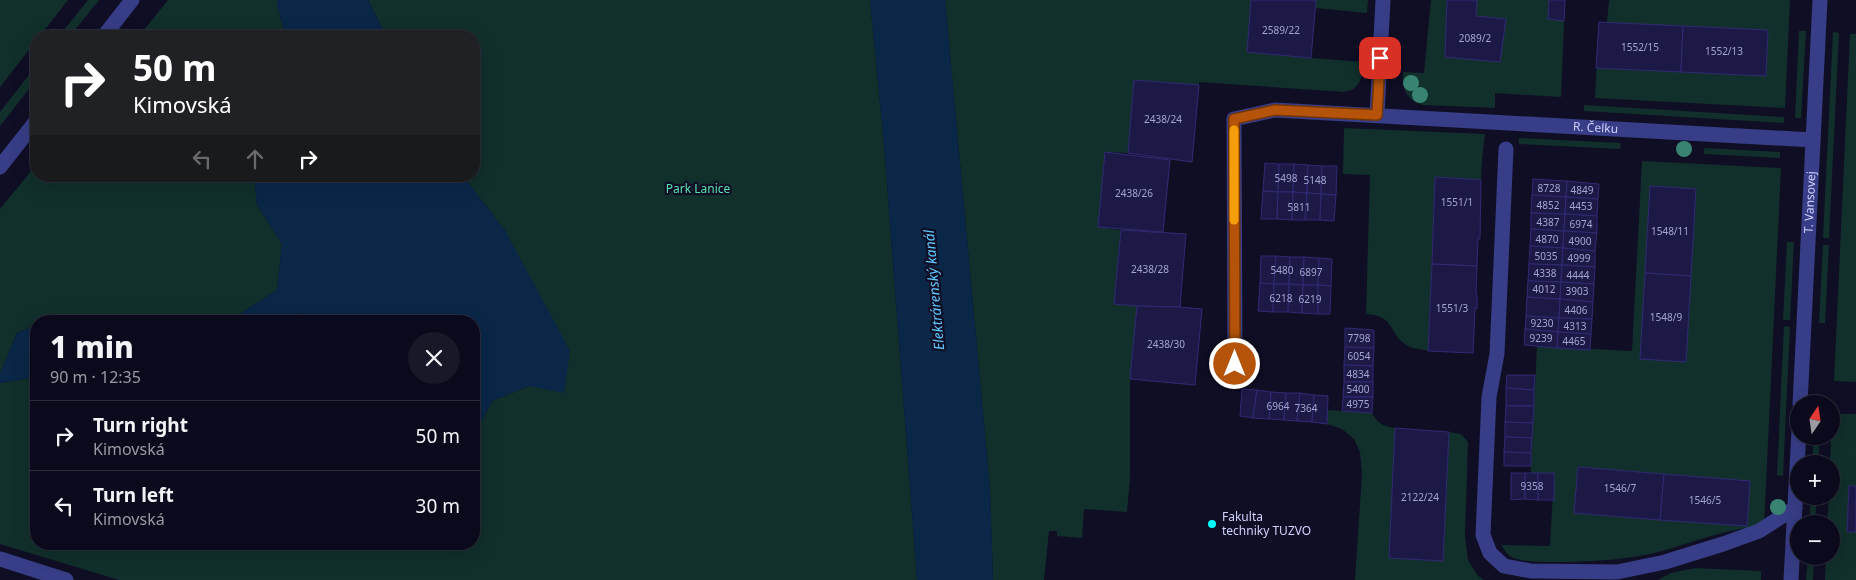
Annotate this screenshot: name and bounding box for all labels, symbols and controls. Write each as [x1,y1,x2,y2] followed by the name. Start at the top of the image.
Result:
[1262,23,1300,37] house number: 2589/22
[1459,31,1491,45] house number: 2089/2
[1359,37,1401,79] pin
[1621,40,1659,54] house number: 1552/15
[133,44,216,91] text: 50 m
[1366,44,1394,72] icon: arrive
[1705,44,1743,58] house number: 1552/13
[50,50,115,115] icon: right
[133,89,232,119] text: Kimovská
[1144,112,1182,126] house number: 2438/24
[1573,118,1619,137] street label: R. Čelku
[188,145,216,173] icon: left
[241,145,269,173] icon: ahead
[294,145,322,173] icon: right
[1275,171,1298,185] house number: 5498
[1799,171,1820,234] street label: T. Vansovej
[1304,173,1327,187] house number: 5148
[666,180,730,197] park label: Park Lanice
[1538,181,1561,195] house number: 8728
[1571,183,1594,197] house number: 4849
[1115,186,1153,200] house number: 2438/26
[1441,195,1473,209] house number: 1551/1
[1537,198,1560,212] house number: 4852
[1570,199,1593,213] house number: 4453
[1288,200,1310,214] house number: 5811
[1537,215,1560,229] house number: 4387
[1570,217,1593,231] house number: 6974
[1651,224,1689,238] house number: 1548/11
[919,229,948,351] water label: Elektrárenský kanál
[1536,232,1559,246] house number: 4870
[1569,234,1592,248] house number: 4900
[1535,249,1558,263] house number: 5035
[1568,251,1591,265] house number: 4999
[1131,262,1169,276] house number: 2438/28
[1271,263,1294,277] house number: 5480
[1300,265,1323,279] house number: 6897
[1534,266,1557,280] house number: 4338
[1567,268,1590,282] house number: 4444
[1533,282,1556,296] house number: 4012
[1566,284,1589,298] house number: 3903
[1270,291,1293,305] house number: 6218
[1299,292,1322,306] house number: 6219
[1436,301,1468,315] house number: 1551/3
[1565,303,1588,317] house number: 4406
[1650,310,1682,324] house number: 1548/9
[1531,316,1554,330] house number: 9230
[1564,319,1587,333] house number: 4313
[50,326,134,367] text: 1 min
[1348,331,1371,345] house number: 7798
[1530,331,1553,345] house number: 9239
[408,332,460,384] button: close
[1563,334,1586,348] house number: 4465
[1147,337,1185,351] house number: 2438/30
[1208,337,1260,389] position arrow
[1348,349,1371,363] house number: 6054
[50,366,141,388] text: 90 m · 12:35
[1347,367,1370,381] house number: 4834
[1347,382,1370,396] house number: 5400
[1790,395,1840,445] north arrow
[1790,395,1840,565] map controls
[1347,397,1370,411] house number: 4975
[1267,399,1290,413] house number: 6964
[1295,401,1318,415] house number: 7364
[93,412,188,438] text: Turn right
[50,422,78,450] icon: right
[416,423,460,449] text: 50 m
[93,438,165,460] text: Kimovská
[1790,455,1840,505] button: +
[1521,479,1544,493] house number: 9358
[1604,481,1636,495] house number: 1546/7
[93,482,174,508] text: Turn left
[1401,490,1439,504] house number: 2122/24
[50,492,78,520] icon: left
[416,493,460,519] text: 30 m
[1689,493,1721,507] house number: 1546/5
[93,508,165,530] text: Kimovská
[1222,508,1311,539] place label: Fakulta techniky TUZVO
[1790,515,1840,565] button: −
[1206,518,1218,530] marker: Fakulta techniky TUZVO

